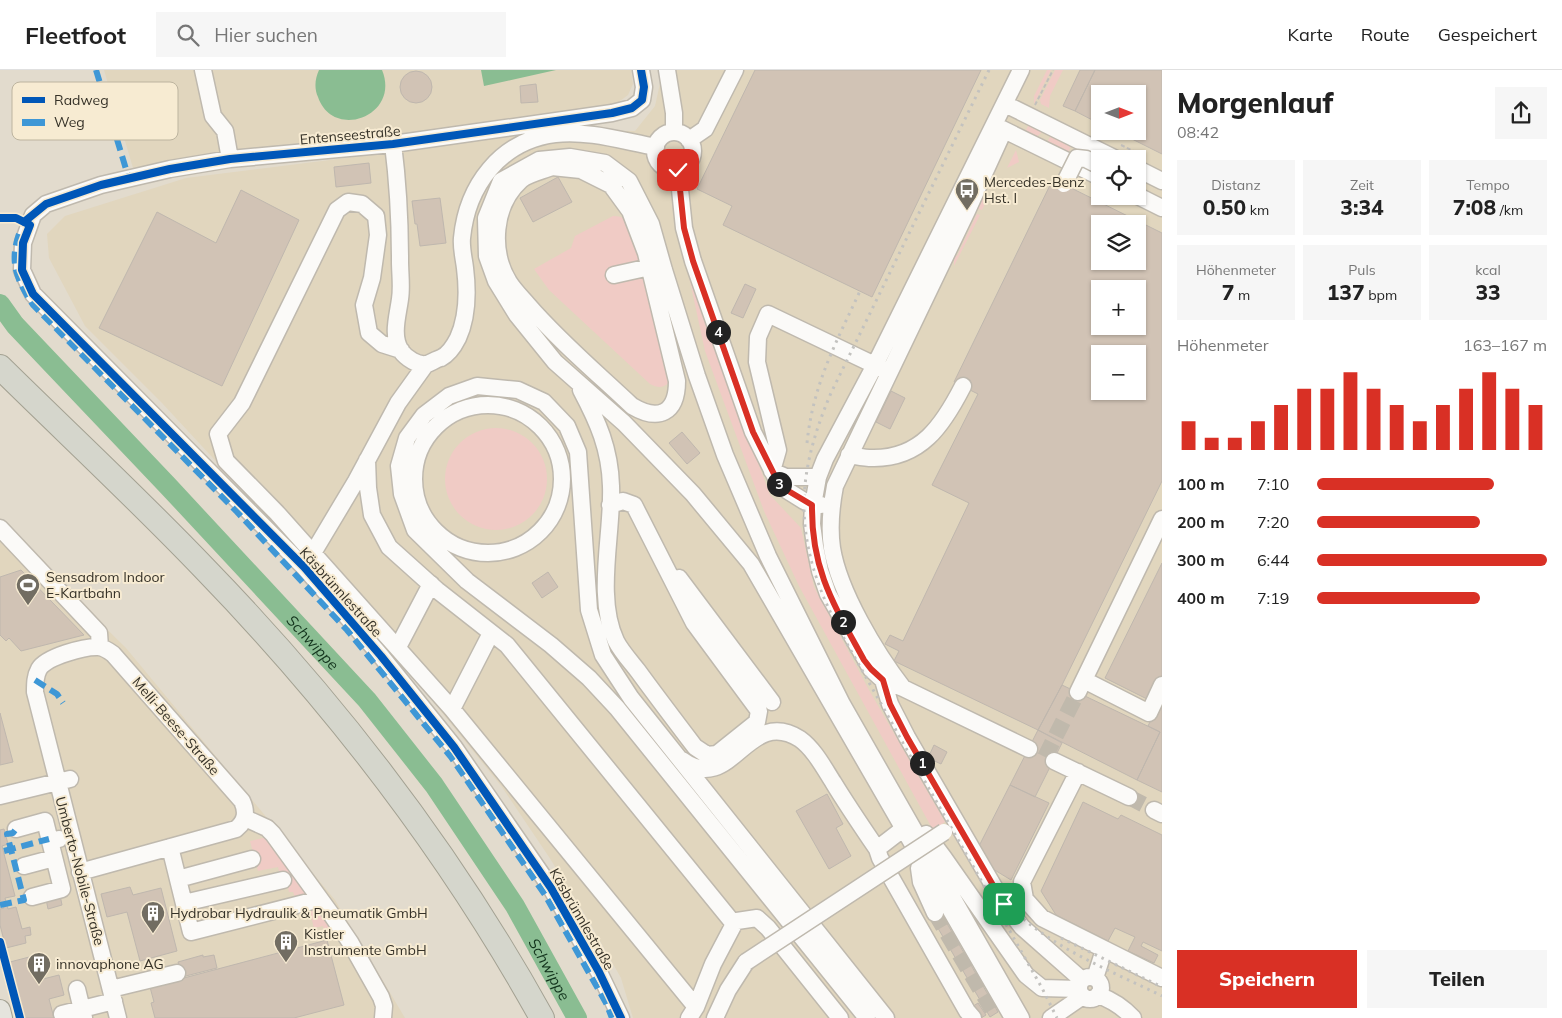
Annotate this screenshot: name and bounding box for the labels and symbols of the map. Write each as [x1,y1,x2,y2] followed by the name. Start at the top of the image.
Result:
[12,82,178,140] legend
[1091,85,1146,140] north arrow
[54,91,109,109] text: Radweg
[54,113,85,131] text: Weg
[299,122,401,148] street label: Entenseestraße
[657,149,699,191] pin
[984,173,1085,207] place label: Mercedes-Benz Hst. I
[954,177,980,211] bus stop icon: Mercedes-Benz Hst. I
[706,320,730,344] pin: 4
[766,472,792,496] pin: 3
[296,543,386,641] street label: Käsbrünnlestraße
[46,568,165,602] place label: Sensadrom Indoor E-Kartbahn
[15,572,41,606] sports icon: Sensadrom Indoor E-Kartbahn
[830,610,856,634] pin: 2
[283,611,343,674] water label: Schwippe
[128,673,224,779] street label: Melli-Beese-Straße
[910,750,934,776] pin: 1
[51,795,109,947] street label: Umberto-Nobile-Straße
[545,865,619,973] street label: Käsbrünnlestraße
[983,883,1025,925] pin
[140,900,166,934] building icon: Hydrobar Hydraulik & Pneumatik GmbH
[170,904,428,922] place label: Hydrobar Hydraulik & Pneumatik GmbH
[304,925,427,959] place label: Kistler Instrumente GmbH
[273,929,299,963] building icon: Kistler Instrumente GmbH
[525,935,575,1004] water label: Schwippe
[26,951,52,985] building icon: innovaphone AG
[56,955,164,973] place label: innovaphone AG

